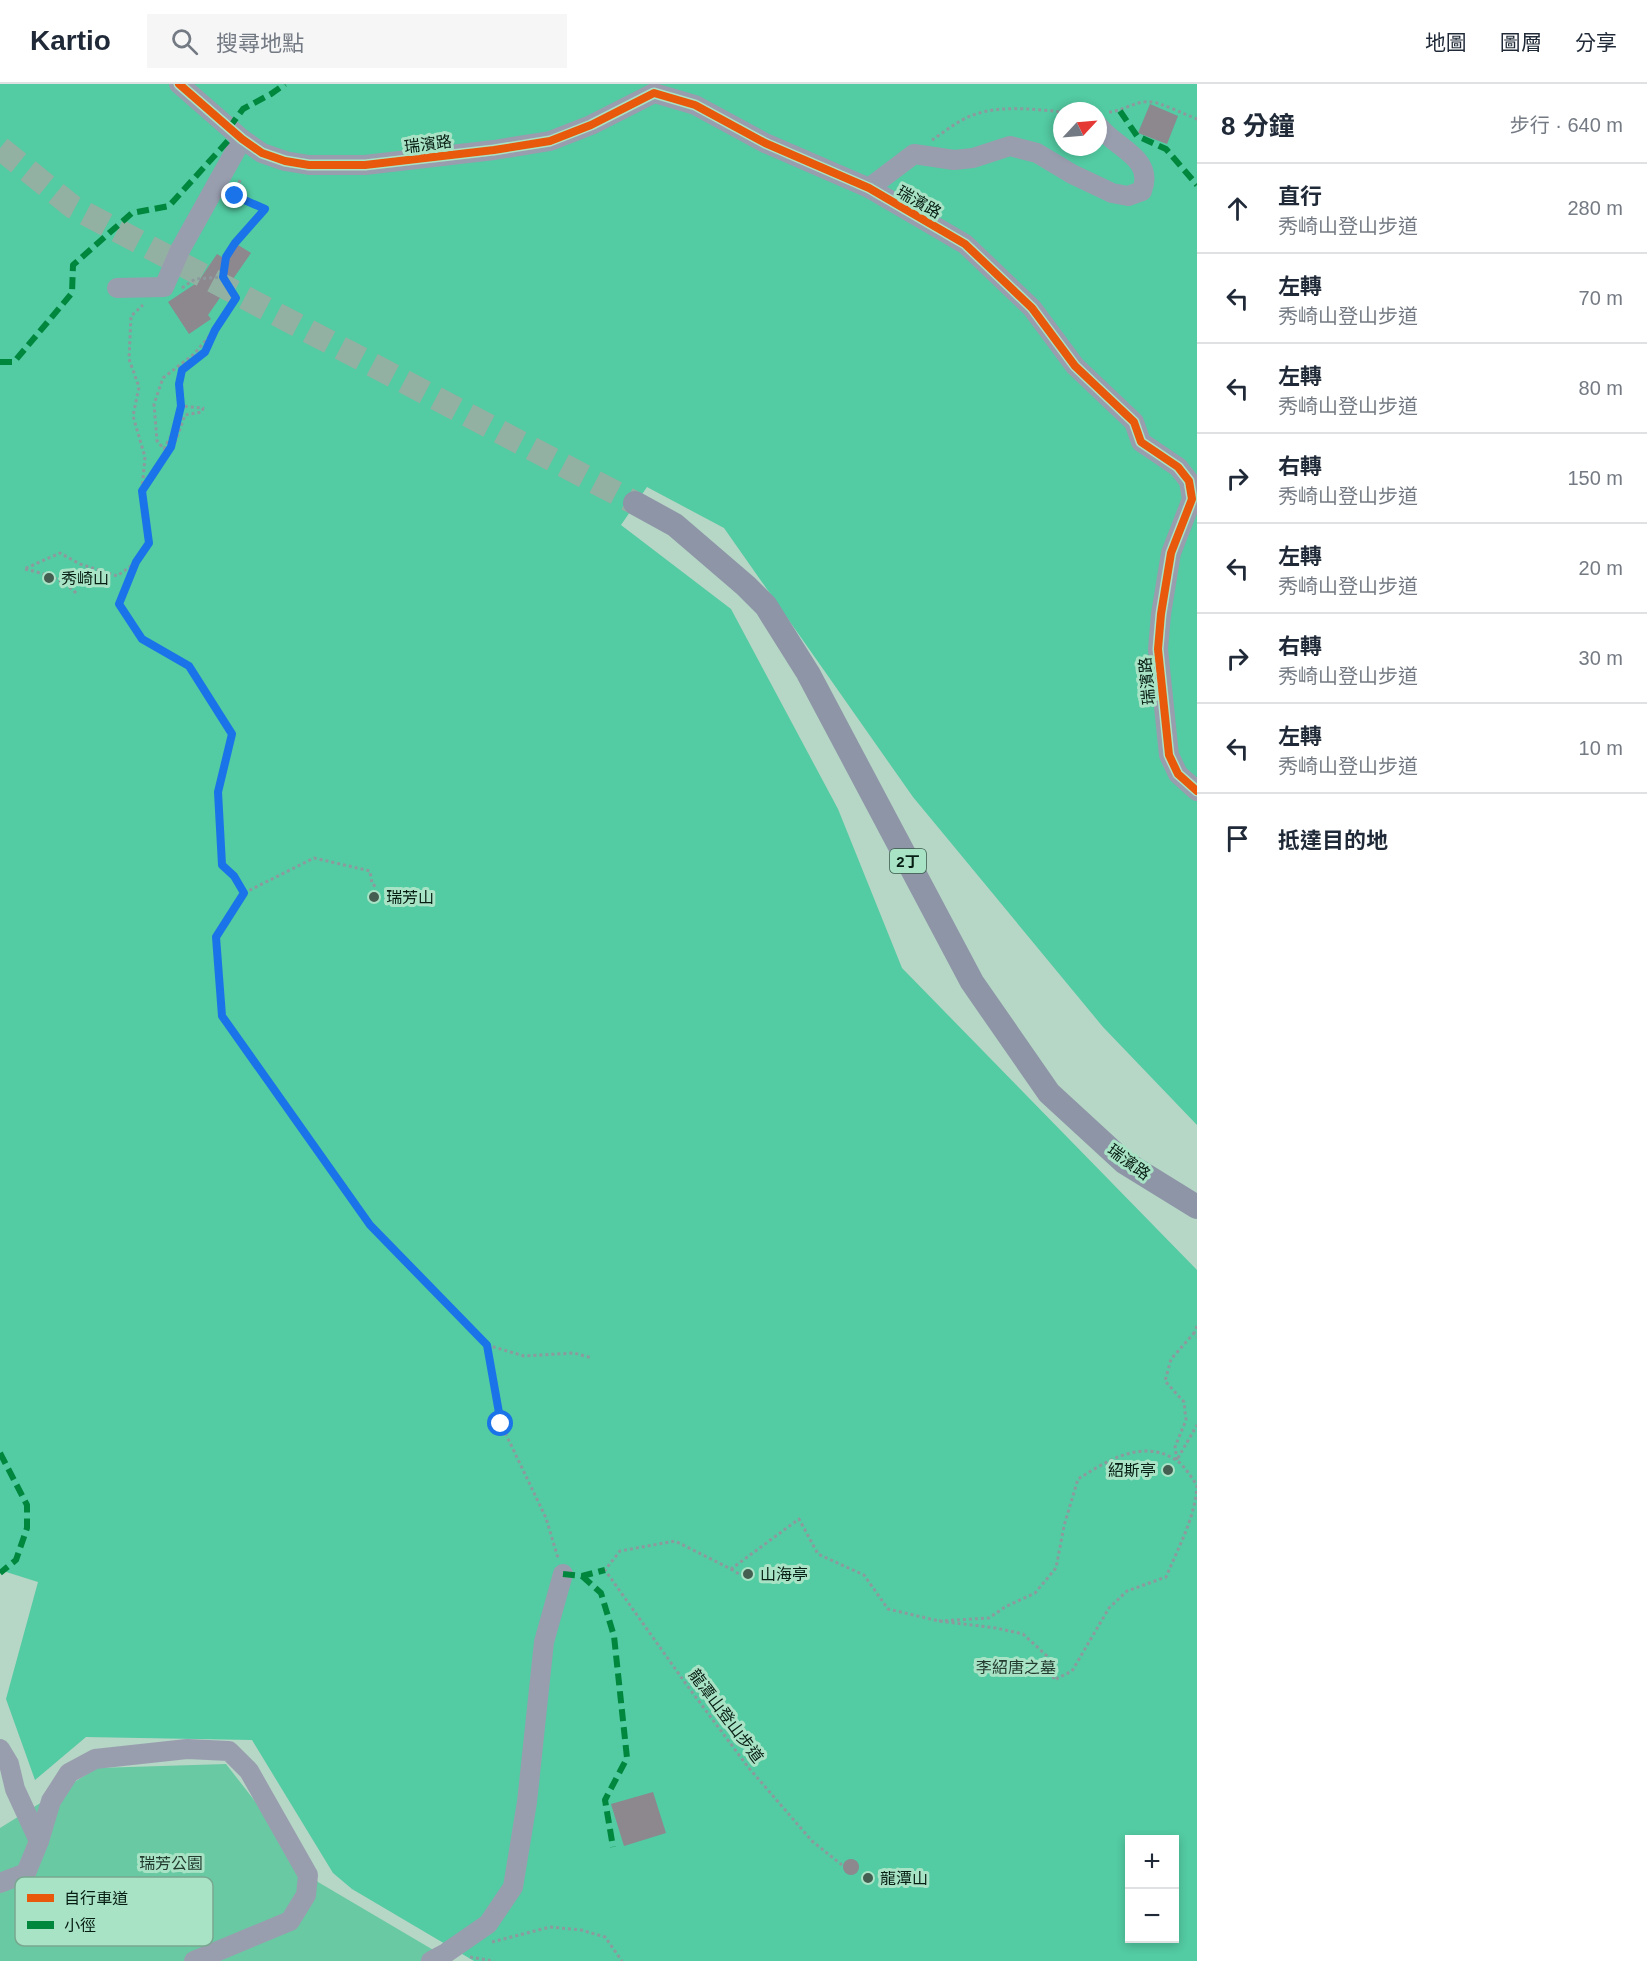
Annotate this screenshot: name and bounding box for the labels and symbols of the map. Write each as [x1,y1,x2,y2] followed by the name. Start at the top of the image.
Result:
[1053,102,1107,156] north arrow
[403,133,453,155] street label: 瑞濱路
[221,182,247,208] route end
[894,183,944,221] street label: 瑞濱路
[61,570,109,587] place label: 秀崎山
[42,571,56,585] marker: 秀崎山
[1136,656,1158,706] street label: 瑞濱路
[890,849,926,873] road number: 2丁
[386,889,434,906] place label: 瑞芳山
[367,890,381,904] marker: 瑞芳山
[1105,1141,1153,1183] street label: 瑞濱路
[487,1410,513,1436] route start
[1108,1462,1156,1479] place label: 紹斯亭
[1161,1463,1175,1477] marker: 紹斯亭
[760,1566,808,1583] place label: 山海亭
[741,1567,755,1581] marker: 山海亭
[976,1659,1056,1676] park label: 李紹唐之墓
[686,1666,766,1766] street label: 龍潭山登山步道
[139,1855,203,1872] park label: 瑞芳公園
[880,1870,928,1887] place label: 龍潭山
[861,1871,875,1885] marker: 龍潭山
[15,1877,213,1946] legend
[64,1890,128,1907] text: 自行車道
[64,1917,96,1934] text: 小徑

